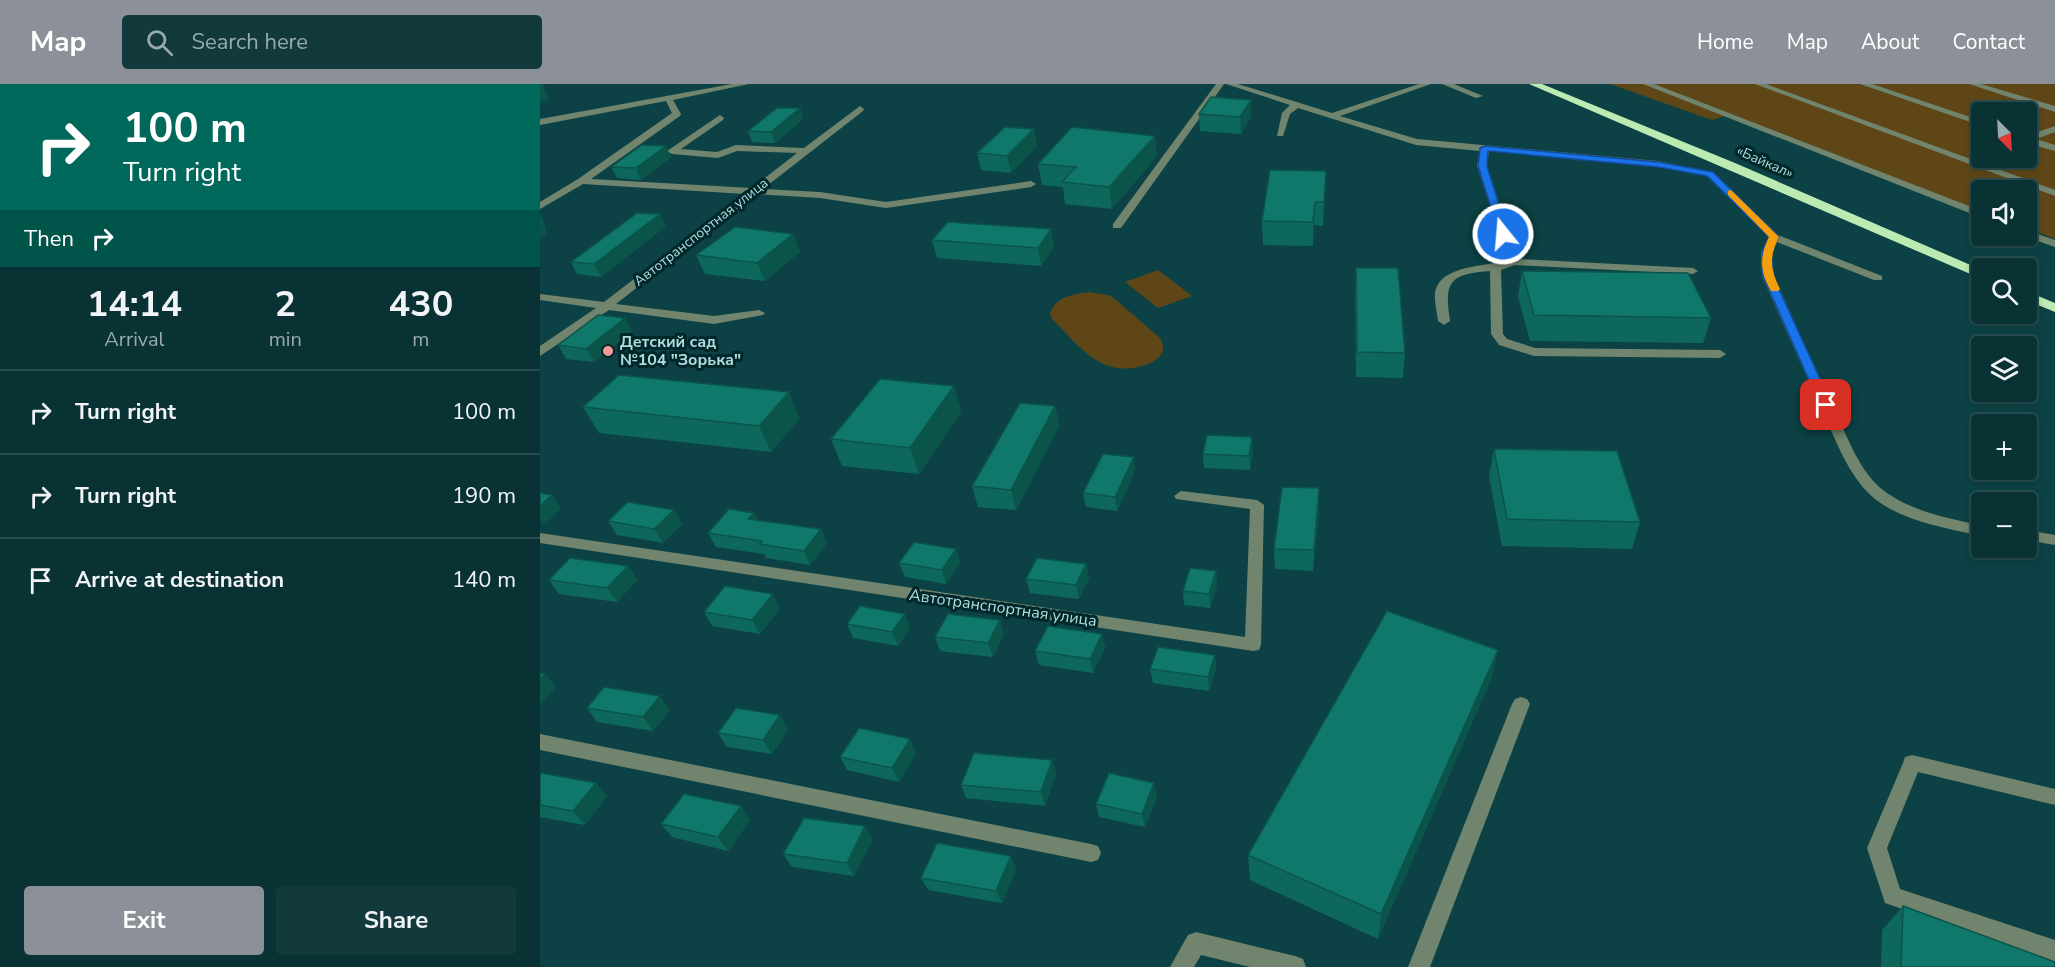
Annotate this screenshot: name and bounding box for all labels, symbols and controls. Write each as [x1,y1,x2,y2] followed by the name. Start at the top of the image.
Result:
[122,15,542,69] search box
[30,23,86,61] text: Map
[143,26,176,59] icon: search
[191,27,308,57] text: Search here
[1697,28,1754,56] text: Home
[1787,28,1828,56] text: Map
[1861,28,1919,56] text: About
[1952,28,2025,56] text: Contact
[123,100,247,157] text: 100 m
[1971,102,2037,168] north arrow
[1971,102,2037,558] map controls
[24,108,102,186] icon: right
[1734,141,1796,183] street label: «Байкал»
[123,154,241,191] text: Turn right
[630,174,772,290] street label: Автотранспортная улица
[1971,180,2037,246] button: sound
[1471,202,1535,266] position arrow
[86,222,119,255] icon: right
[24,224,74,254] text: Then
[1971,258,2037,324] button: search
[87,280,182,329] text: 14:14
[274,280,296,329] text: 2
[388,280,453,329] text: 430
[104,326,164,353] text: Arrival
[269,326,302,353] text: min
[412,326,429,353] text: m
[620,331,741,371] place label: Детский сад №104 "Зорька"
[1971,336,2037,402] button: layers
[601,344,615,358] marker: Детский сад №104 "Зорька"
[1800,379,1851,430] pin
[1809,388,1842,421] icon: arrive
[24,396,57,429] icon: right
[75,397,176,427] text: Turn right
[452,397,516,427] text: 100 m
[1971,414,2037,480] button: +
[24,480,57,513] icon: right
[75,481,176,511] text: Turn right
[452,481,516,511] text: 190 m
[1971,492,2037,558] button: −
[24,564,57,597] icon: arrive
[75,565,284,595] text: Arrive at destination
[452,565,516,595] text: 140 m
[908,584,1098,632] street label: Автотранспортная улица
[24,886,264,955] button: Exit
[276,886,516,955] button: Share

